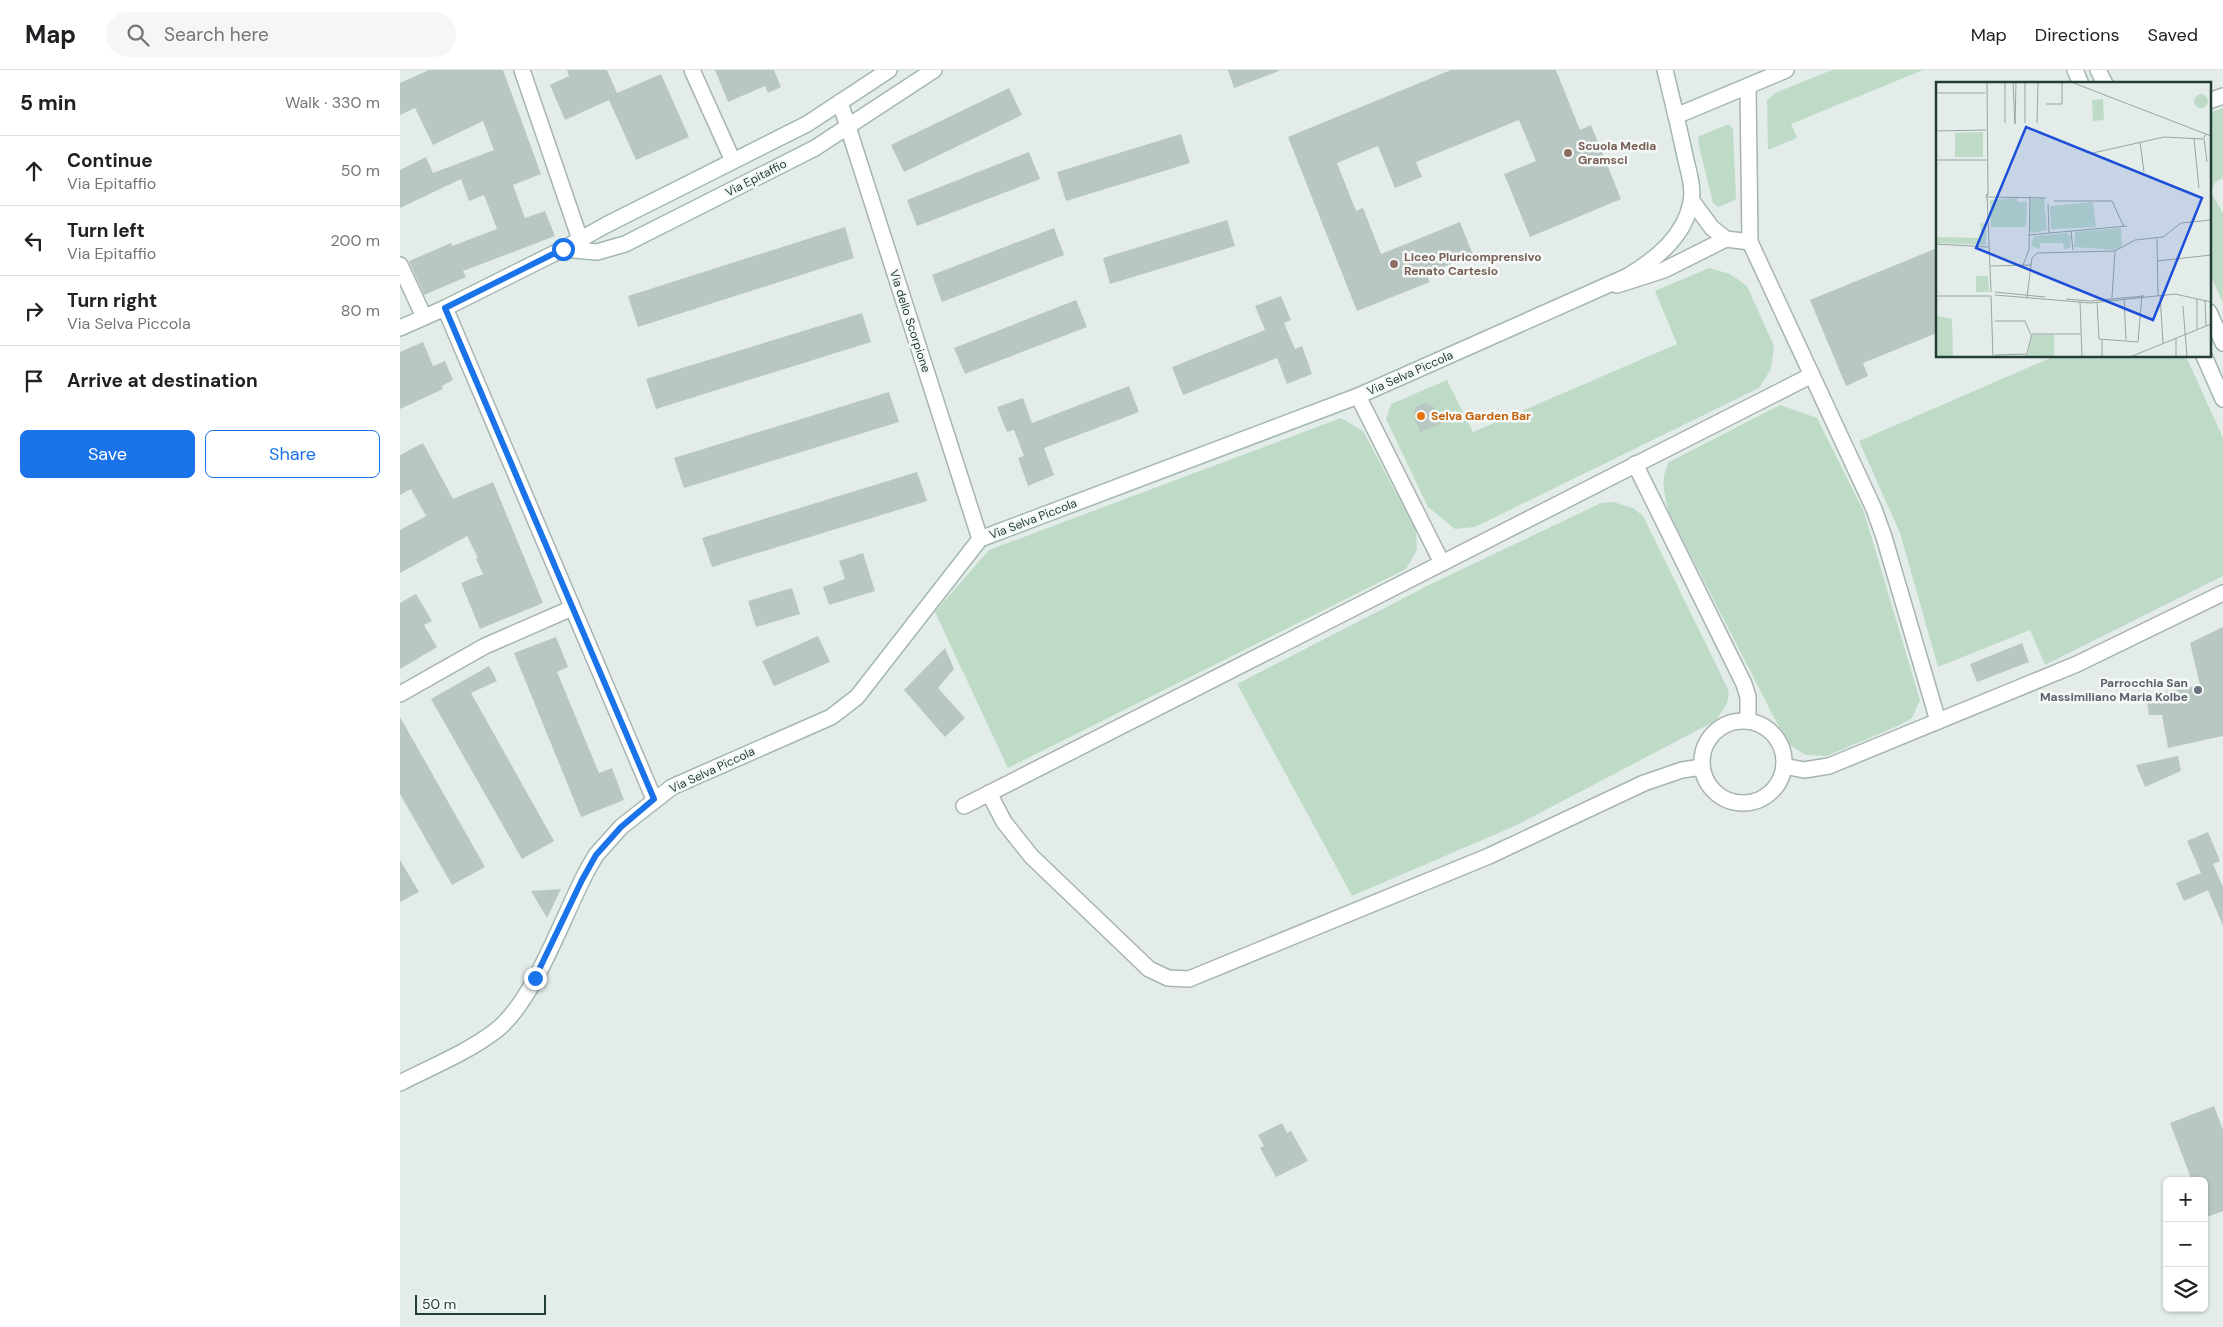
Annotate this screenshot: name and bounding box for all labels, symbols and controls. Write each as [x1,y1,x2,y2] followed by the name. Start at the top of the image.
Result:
[106,12,456,57] search box
[25,19,76,50] text: Map
[124,21,152,49] icon: search
[164,22,269,47] text: Search here
[1971,23,2007,47] text: Map
[2035,23,2120,47] text: Directions
[2148,23,2198,47] text: Saved
[1936,82,2210,358] inset map
[20,89,76,117] text: 5 min
[285,92,380,113] text: Walk · 330 m
[1578,138,1656,168] place label: Scuola Media Gramsci
[1562,147,1574,159] marker: Scuola Media Gramsci
[67,148,153,173] text: Continue
[723,156,789,200] street label: Via Epitaffio
[20,157,48,185] icon: ahead
[341,160,380,181] text: 50 m
[67,173,156,194] text: Via Epitaffio
[67,218,145,243] text: Turn left
[20,227,48,255] icon: left
[331,230,380,251] text: 200 m
[552,238,575,261] route start
[67,243,156,264] text: Via Epitaffio
[1404,249,1541,279] place label: Liceo Pluricomprensivo Renato Cartesio
[1388,258,1400,270] marker: Liceo Pluricomprensivo Renato Cartesio
[886,268,934,375] street label: Via dello Scorpione
[67,288,157,313] text: Turn right
[20,297,48,325] icon: right
[341,300,380,321] text: 80 m
[67,313,191,334] text: Via Selva Piccola
[1364,347,1456,399] street label: Via Selva Piccola
[20,367,48,395] icon: arrive
[67,368,258,393] text: Arrive at destination
[1431,408,1531,424] place label: Selva Garden Bar
[1415,410,1427,422] marker: Selva Garden Bar
[20,430,195,478] button: Save
[205,430,380,478] button: Share
[987,495,1079,543] street label: Via Selva Piccola
[2040,675,2188,705] place label: Parrocchia San Massimiliano Maria Kolbe
[2192,684,2204,696] marker: Parrocchia San Massimiliano Maria Kolbe
[667,743,757,797] street label: Via Selva Piccola
[524,967,547,990] route end
[2163,1177,2208,1312] map controls
[2163,1177,2208,1222] button: +
[2163,1222,2208,1267] button: −
[2163,1267,2208,1312] button: layers
[415,1292,546,1315] scale bar
[422,1295,456,1313] text: 50 m

